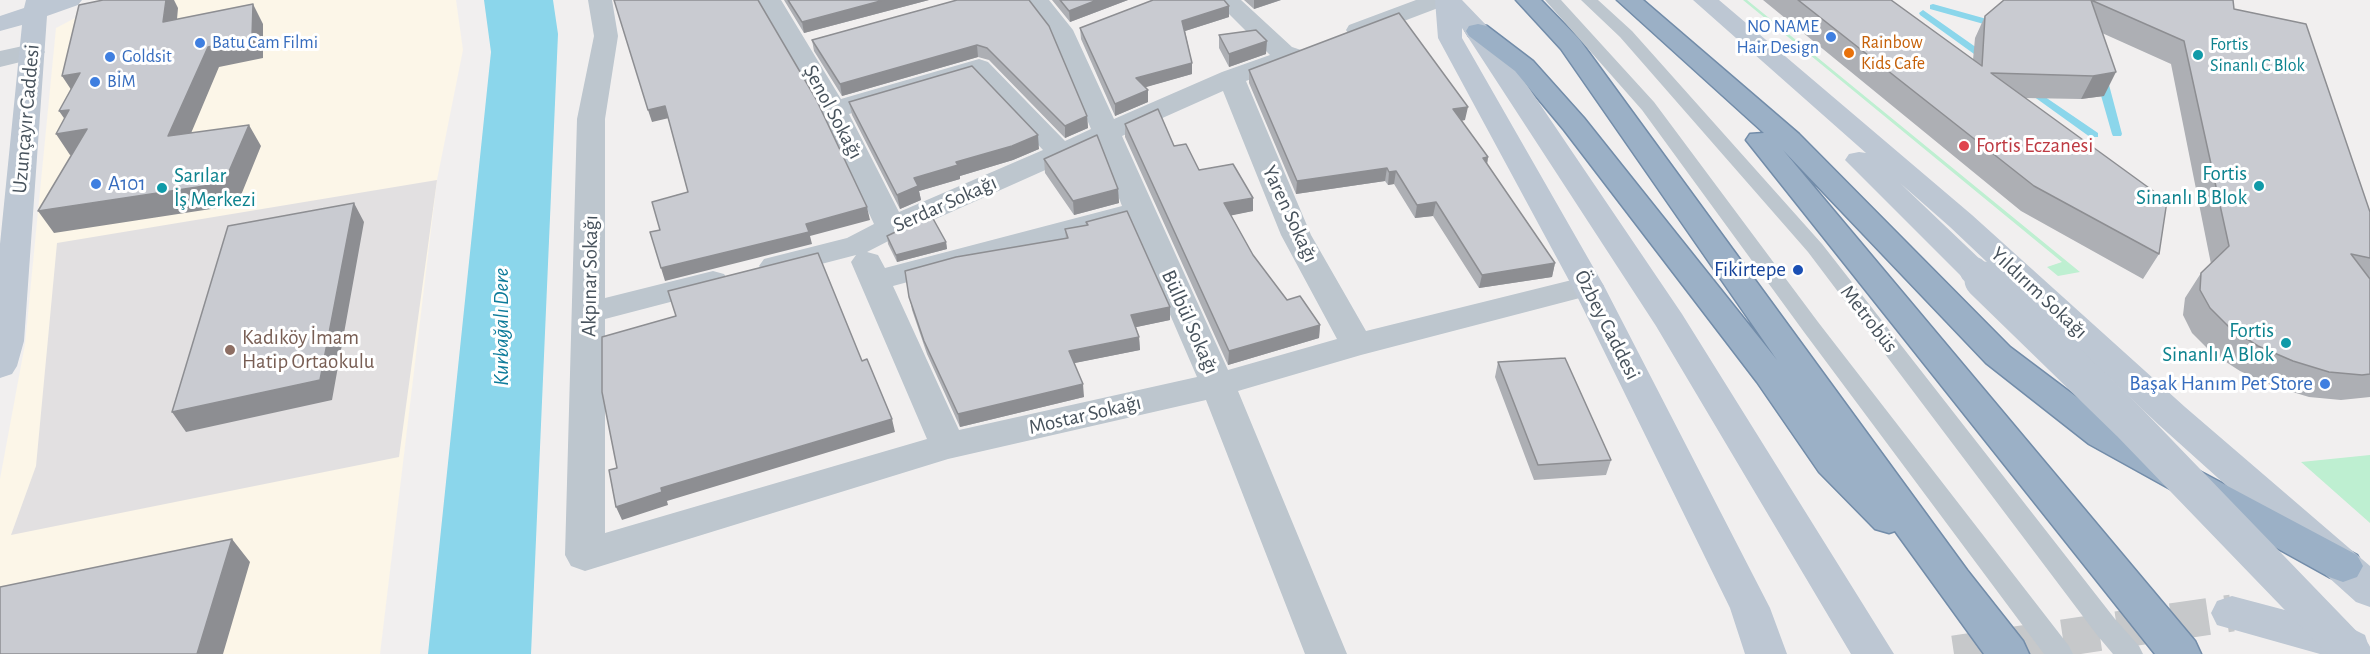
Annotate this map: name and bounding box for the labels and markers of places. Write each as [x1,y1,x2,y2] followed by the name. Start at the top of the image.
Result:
[1737,16,1819,58] place label: NO NAME Hair Design
[1824,30,1838,44] marker: NO NAME Hair Design
[212,32,318,54] place label: Batu Cam Filmi
[1861,32,1925,74] place label: Rainbow Kids Cafe
[2210,34,2305,76] place label: Fortis Sinanlı C Blok
[193,36,207,50] marker: Batu Cam Filmi
[122,46,172,68] place label: Goldsit
[1842,46,1856,60] marker: Rainbow Kids Cafe
[2191,48,2205,62] marker: Fortis Sinanlı C Blok
[103,50,117,64] marker: Goldsit
[107,71,136,93] place label: BİM
[88,75,102,89] marker: BİM
[1976,133,2093,159] place label: Fortis Eczanesi
[1957,139,1971,153] marker: Fortis Eczanesi
[2136,161,2247,211] place label: Fortis Sinanlı B Blok
[174,163,256,213] place label: Sarılar İş Merkezi
[108,171,146,197] place label: A101
[89,177,103,191] marker: A101
[2252,179,2266,193] marker: Fortis Sinanlı B Blok
[155,181,169,195] marker: Sarılar İş Merkezi
[1714,257,1786,283] place label: Fikirtepe
[1791,263,1805,277] marker: Fikirtepe
[2162,318,2274,368] place label: Fortis Sinanlı A Blok
[242,325,375,375] place label: Kadıköy İmam Hatip Ortaokulu
[2279,336,2293,350] marker: Fortis Sinanlı A Blok
[223,343,237,357] marker: Kadıköy İmam Hatip Ortaokulu
[2129,371,2313,397] place label: Başak Hanım Pet Store
[2318,377,2332,391] marker: Başak Hanım Pet Store

